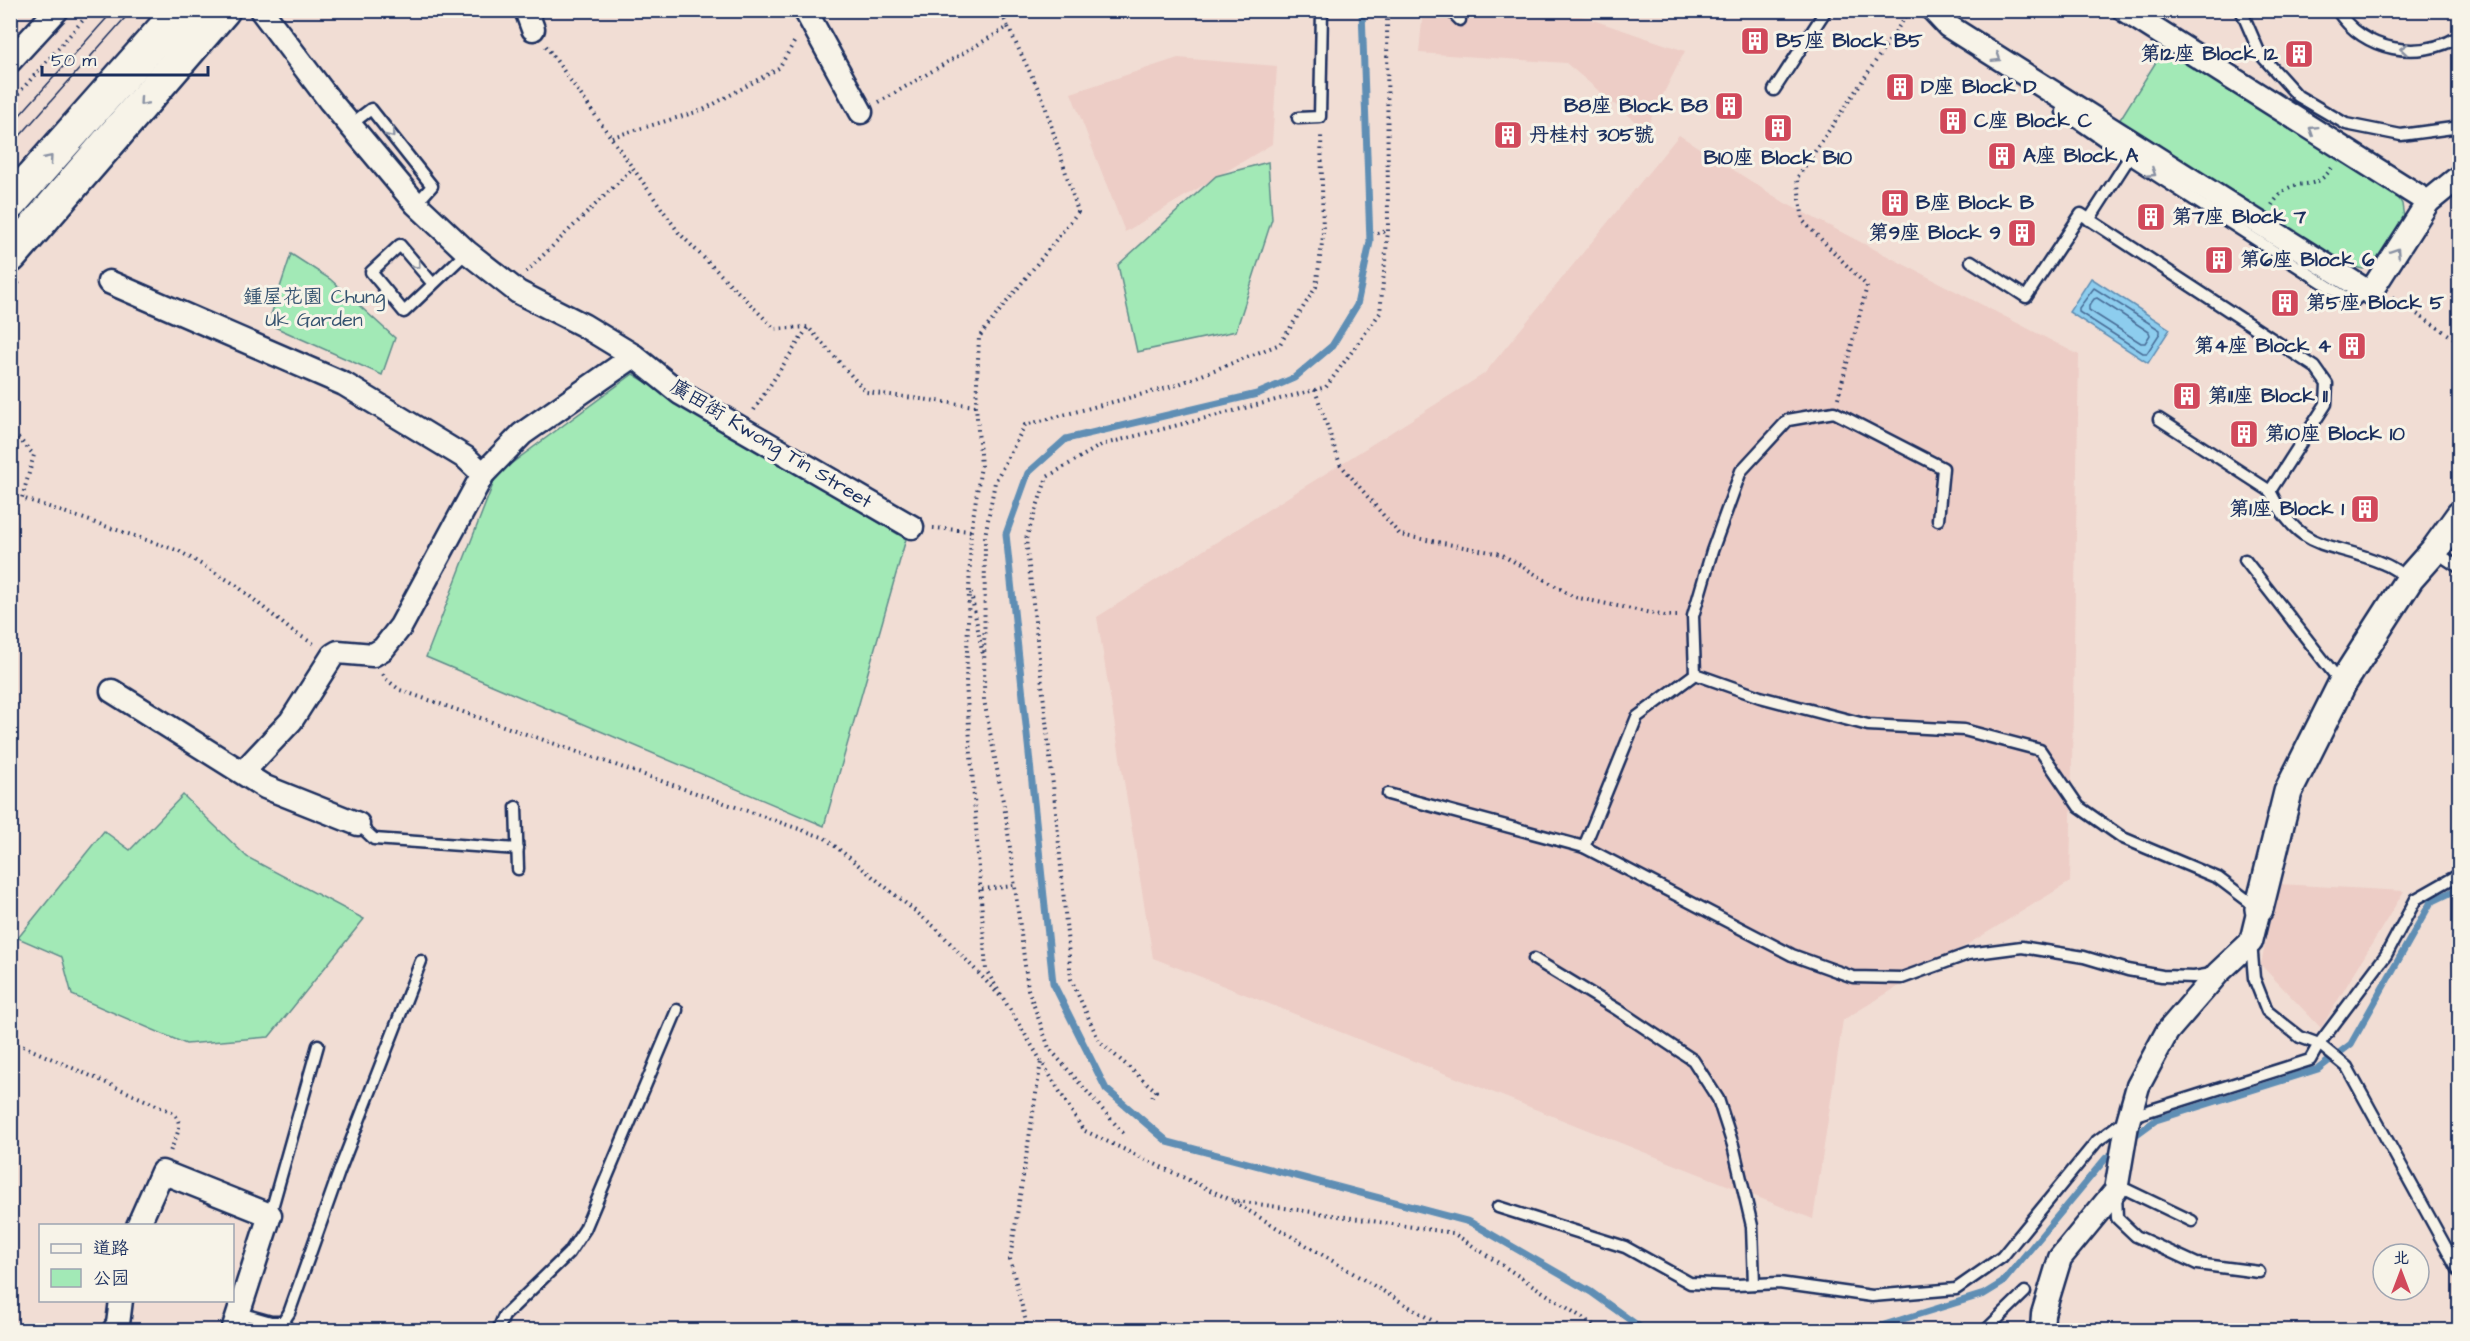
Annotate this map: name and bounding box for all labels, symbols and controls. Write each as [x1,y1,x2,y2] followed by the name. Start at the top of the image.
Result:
[1739,25,1771,57] building icon: B5座 Block B5
[1776,27,1923,55] place label: B5座 Block B5
[2283,38,2315,70] building icon: 第12座 Block 12
[42,39,208,77] scale bar
[2140,40,2279,68] place label: 第12座 Block 12
[2399,43,2409,56] one-way arrow
[51,48,96,73] text: 50 m
[1991,50,2002,61] one-way arrow
[1884,71,1916,103] building icon: D座 Block D
[1921,73,2037,101] place label: D座 Block D
[1713,90,1745,122] building icon: B8座 Block B8
[1564,92,1708,120] place label: B8座 Block B8
[139,96,150,106] one-way arrow
[1937,105,1969,137] building icon: C座 Block C
[1974,107,2093,135] place label: C座 Block C
[1762,112,1794,144] building icon: B10座 Block B10
[1492,119,1524,151] building icon: 丹桂村 305號
[1529,121,1654,149] place label: 丹桂村 305號
[2309,125,2319,137] one-way arrow
[383,128,394,139] one-way arrow
[1986,140,2018,172] building icon: A座 Block A
[2023,142,2138,170] place label: A座 Block A
[1704,144,1853,172] place label: B10座 Block B10
[42,155,53,166] one-way arrow
[2146,166,2157,177] one-way arrow
[1879,187,1911,219] building icon: B座 Block B
[1916,189,2035,217] place label: B座 Block B
[2135,201,2167,233] building icon: 第7座 Block 7
[2172,203,2307,231] place label: 第7座 Block 7
[2006,217,2038,249] building icon: 第9座 Block 9
[1869,219,2001,247] place label: 第9座 Block 9
[2203,244,2235,276] building icon: 第6座 Block 6
[2240,246,2375,274] place label: 第6座 Block 6
[2389,248,2400,259] one-way arrow
[409,258,420,269] one-way arrow
[243,283,385,334] park label: 鍾屋花園 Chung Uk Garden
[2269,287,2301,319] building icon: 第5座 Block 5
[2306,289,2445,317] place label: 第5座 Block 5
[2336,330,2368,362] building icon: 第4座 Block 4
[2194,332,2331,360] place label: 第4座 Block 4
[664,372,877,516] street label: 廣田街 Kwong Tin Street
[2171,380,2203,412] building icon: 第11座 Block 11
[2208,382,2328,410] place label: 第11座 Block 11
[2228,418,2260,450] building icon: 第10座 Block 10
[2265,420,2405,448] place label: 第10座 Block 10
[2349,493,2381,525] building icon: 第1座 Block 1
[2229,495,2344,523] place label: 第1座 Block 1
[39,1224,234,1302] legend
[93,1236,129,1261] text: 道路
[2371,1242,2431,1302] north arrow
[2393,1247,2409,1269] text: 北
[93,1266,129,1291] text: 公园

